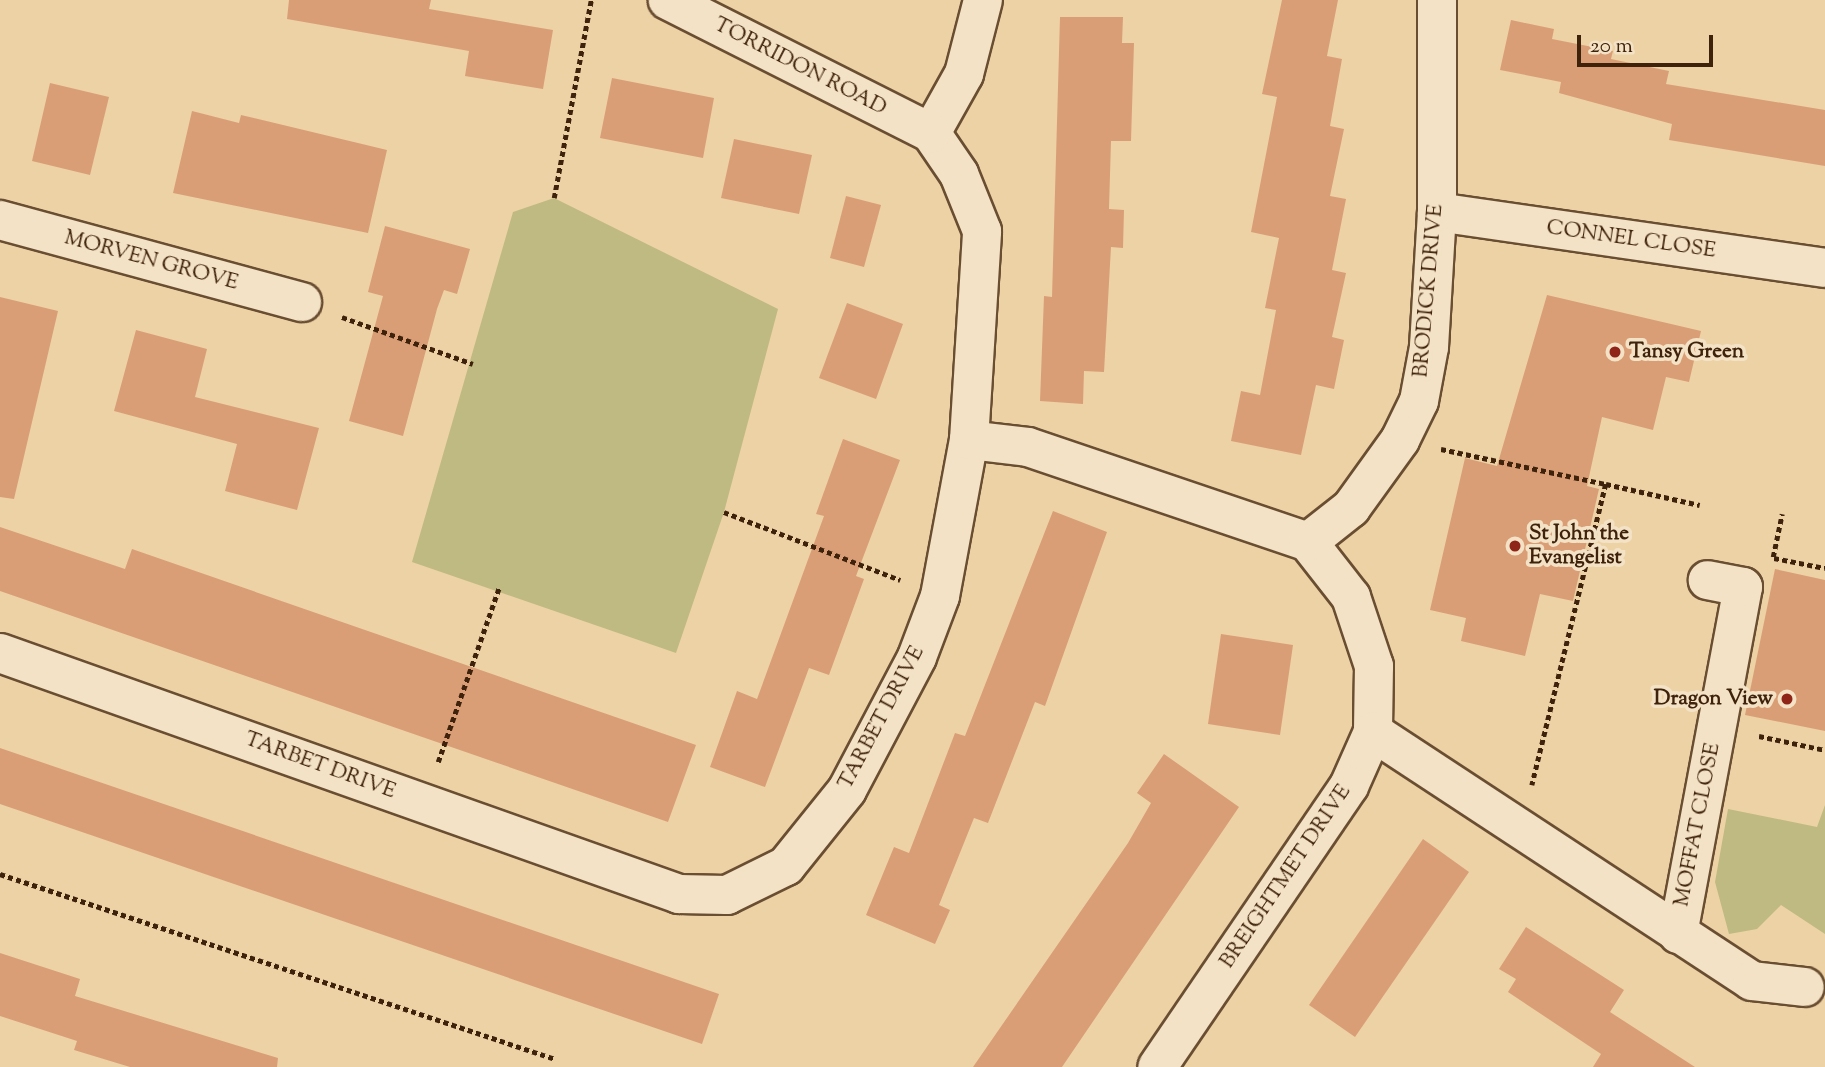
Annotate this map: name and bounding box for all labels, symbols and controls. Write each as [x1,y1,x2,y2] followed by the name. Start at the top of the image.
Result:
[710,13,890,121] street label: TORRIDON ROAD
[1580,21,1716,65] scale bar
[1590,32,1633,62] text: 20 m
[1409,203,1449,379] street label: BRODICK DRIVE
[1545,216,1717,264] street label: CONNEL CLOSE
[61,226,241,296] street label: MORVEN GROVE
[1629,339,1744,365] place label: Tansy Green
[1607,344,1623,360] marker: Tansy Green
[1529,521,1629,571] place label: St John the Evangelist
[1507,538,1523,554] marker: St John the Evangelist
[834,642,930,794] street label: TARBET DRIVE
[1654,686,1773,712] place label: Dragon View
[1779,691,1795,707] marker: Dragon View
[241,727,399,805] street label: TARBET DRIVE
[1670,741,1726,909] street label: MOFFAT CLOSE
[1215,780,1357,974] street label: BREIGHTMET DRIVE

